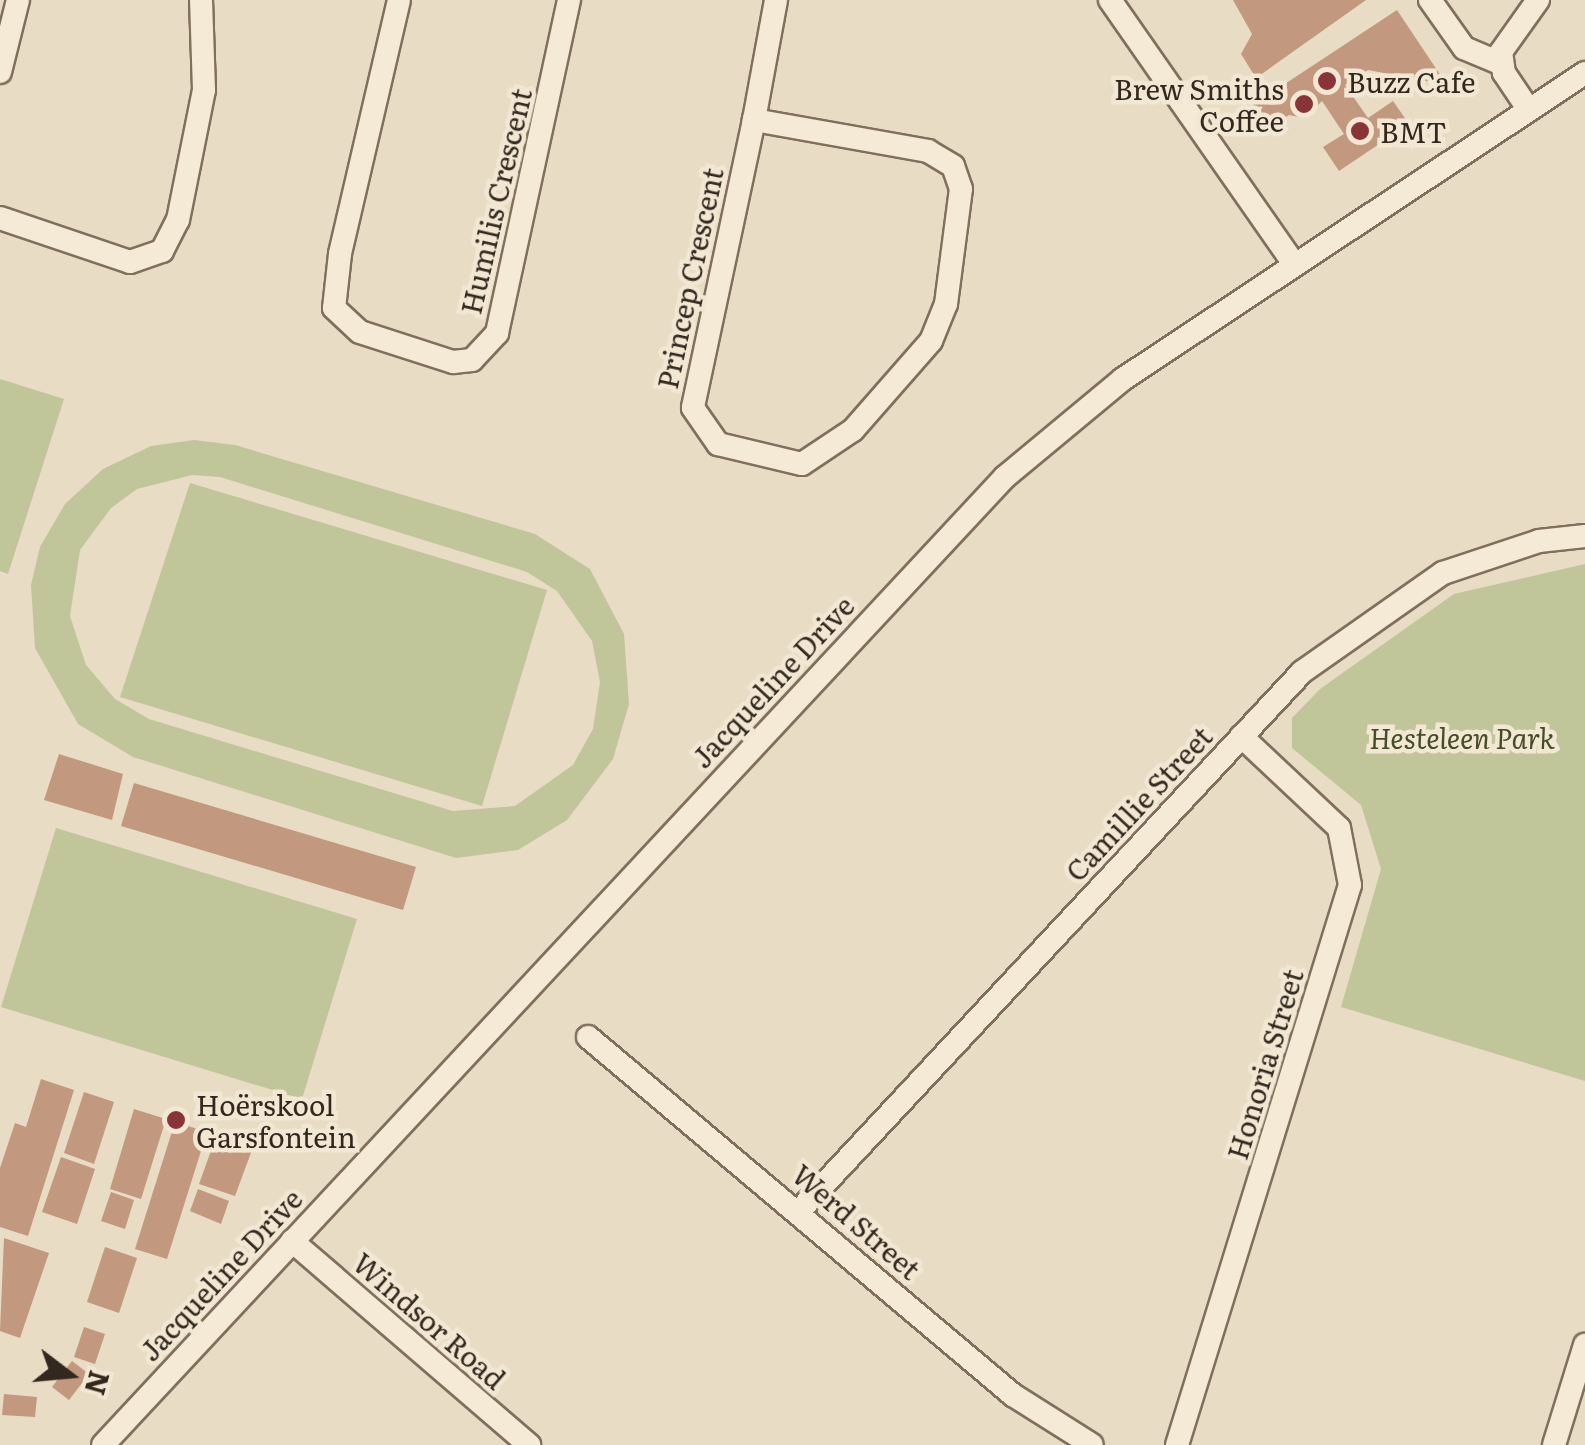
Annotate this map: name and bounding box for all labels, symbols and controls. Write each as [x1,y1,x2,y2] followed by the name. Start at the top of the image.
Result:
[1347,64,1476,98] place label: Buzz Cafe
[1316,70,1338,92] marker: Buzz Cafe
[1114,71,1284,137] place label: Brew Smiths Coffee
[453,85,537,317] street label: Humilis Crescent
[1293,93,1315,115] marker: Brew Smiths Coffee
[1380,114,1447,148] place label: BMT
[1349,120,1371,142] marker: BMT
[649,164,729,392] street label: Princep Crescent
[684,588,860,774] street label: Jacqueline Drive
[1058,719,1218,887] street label: Camillie Street
[1369,720,1555,754] park label: Hesteleen Park
[1219,965,1309,1163] street label: Honoria Street
[196,1087,356,1153] place label: Hoërskool Garsfontein
[165,1109,187,1131] marker: Hoërskool Garsfontein
[786,1156,928,1286] street label: Werd Street
[132,1181,308,1367] street label: Jacqueline Drive
[347,1245,513,1395] street label: Windsor Road
[20,1325,120,1425] north arrow
[75,1366,122,1400] text: N

